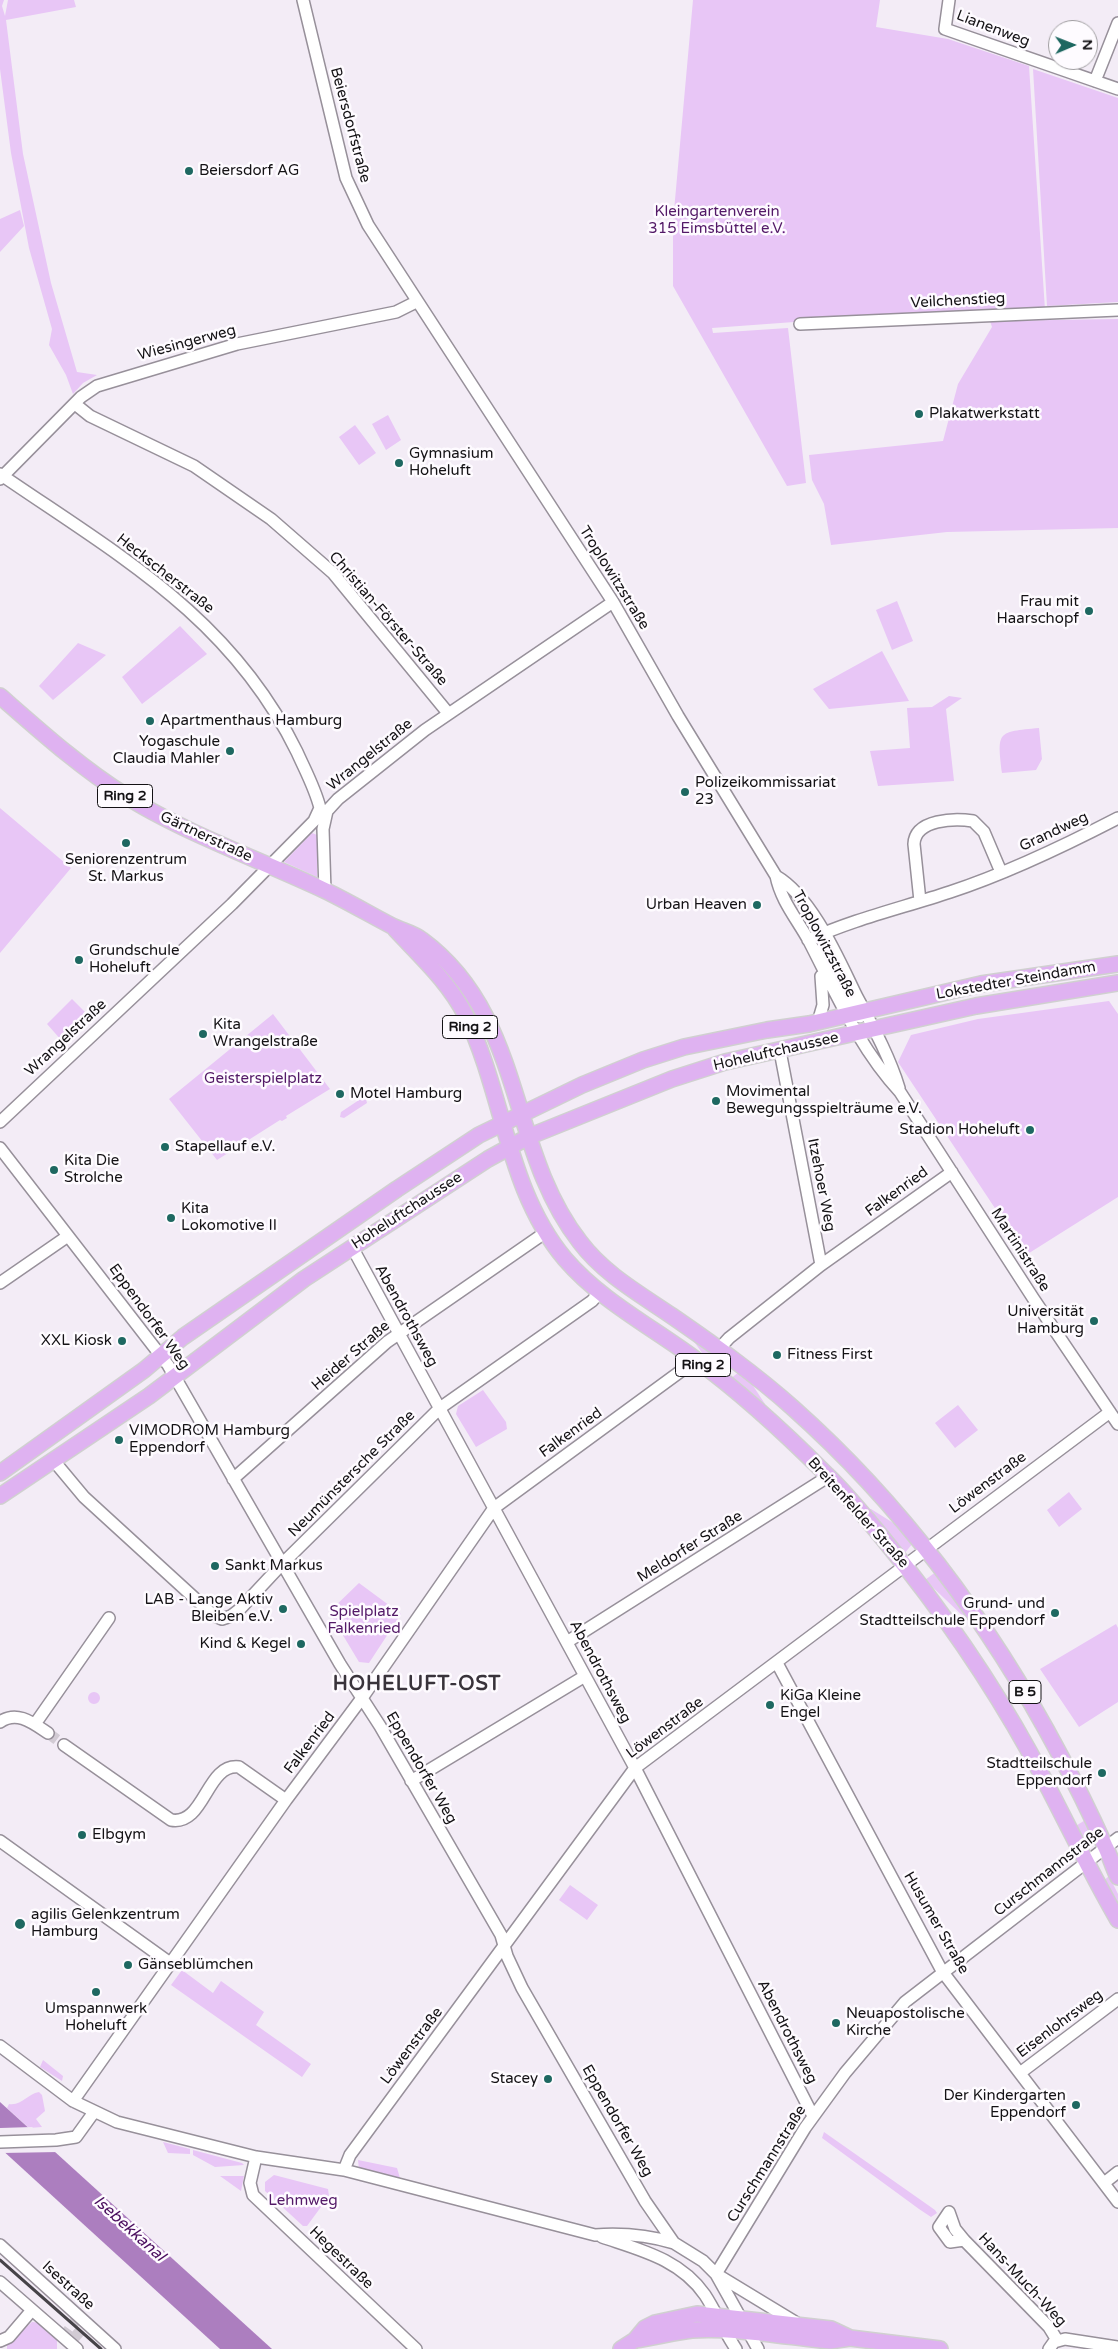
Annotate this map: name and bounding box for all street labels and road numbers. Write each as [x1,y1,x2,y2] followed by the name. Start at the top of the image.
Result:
[954,7,1032,51] street label: Lianenweg
[326,65,374,185] street label: Beiersdorfstraße
[910,290,1006,312] street label: Veilchenstieg
[136,321,238,365] street label: Wiesingerweg
[575,523,653,633] street label: Troplowitzstraße
[113,530,217,618] street label: Heckscherstraße
[325,548,451,690] street label: Christian-Förster-Straße
[324,715,416,795] street label: Wrangelstraße
[98,784,152,808] road number: Ring 2
[157,808,255,866] street label: Gärtnerstraße
[1017,808,1091,856] street label: Grandweg
[788,887,860,1001] street label: Troplowitzstraße
[935,958,1097,1004] street label: Lokstedter Steindamm
[22,996,110,1080] street label: Wrangelstraße
[442,1016,498,1038] road number: Ring 2
[712,1029,840,1075] street label: Hoheluftchaussee
[803,1137,839,1233] street label: Itzehoer Weg
[862,1163,932,1221] street label: Falkenried
[348,1169,466,1253] street label: Hoheluftchaussee
[986,1205,1054,1295] street label: Martinistraße
[105,1261,193,1373] street label: Eppendorfer Weg
[371,1262,441,1370] street label: Abendrothsweg
[308,1317,394,1395] street label: Heider Straße
[676,1354,730,1376] road number: Ring 2
[536,1404,606,1462] street label: Falkenried
[285,1407,419,1541] street label: Neumünstersche Straße
[946,1448,1030,1518] street label: Löwenstraße
[804,1454,912,1572] street label: Breitenfelder Straße
[634,1507,746,1587] street label: Meldorfer Straße
[565,1617,635,1727] street label: Abendrothsweg
[1009,1680,1041,1704] road number: B 5
[623,1693,707,1763] street label: Löwenstraße
[281,1708,339,1778] street label: Falkenried
[382,1709,460,1827] street label: Eppendorfer Weg
[990,1823,1108,1921] street label: Curschmannstraße
[899,1869,973,1977] street label: Husumer Straße
[753,1977,821,2087] street label: Abendrothsweg
[1014,1986,1106,2062] street label: Eisenlohrsweg
[377,2004,447,2088] street label: Löwenstraße
[578,2062,656,2180] street label: Eppendorfer Weg
[724,2102,810,2226] street label: Curschmannstraße
[305,2223,377,2293] street label: Hegestraße
[974,2229,1070,2331] street label: Hans-Much-Weg
[38,2258,98,2314] street label: Isestraße

